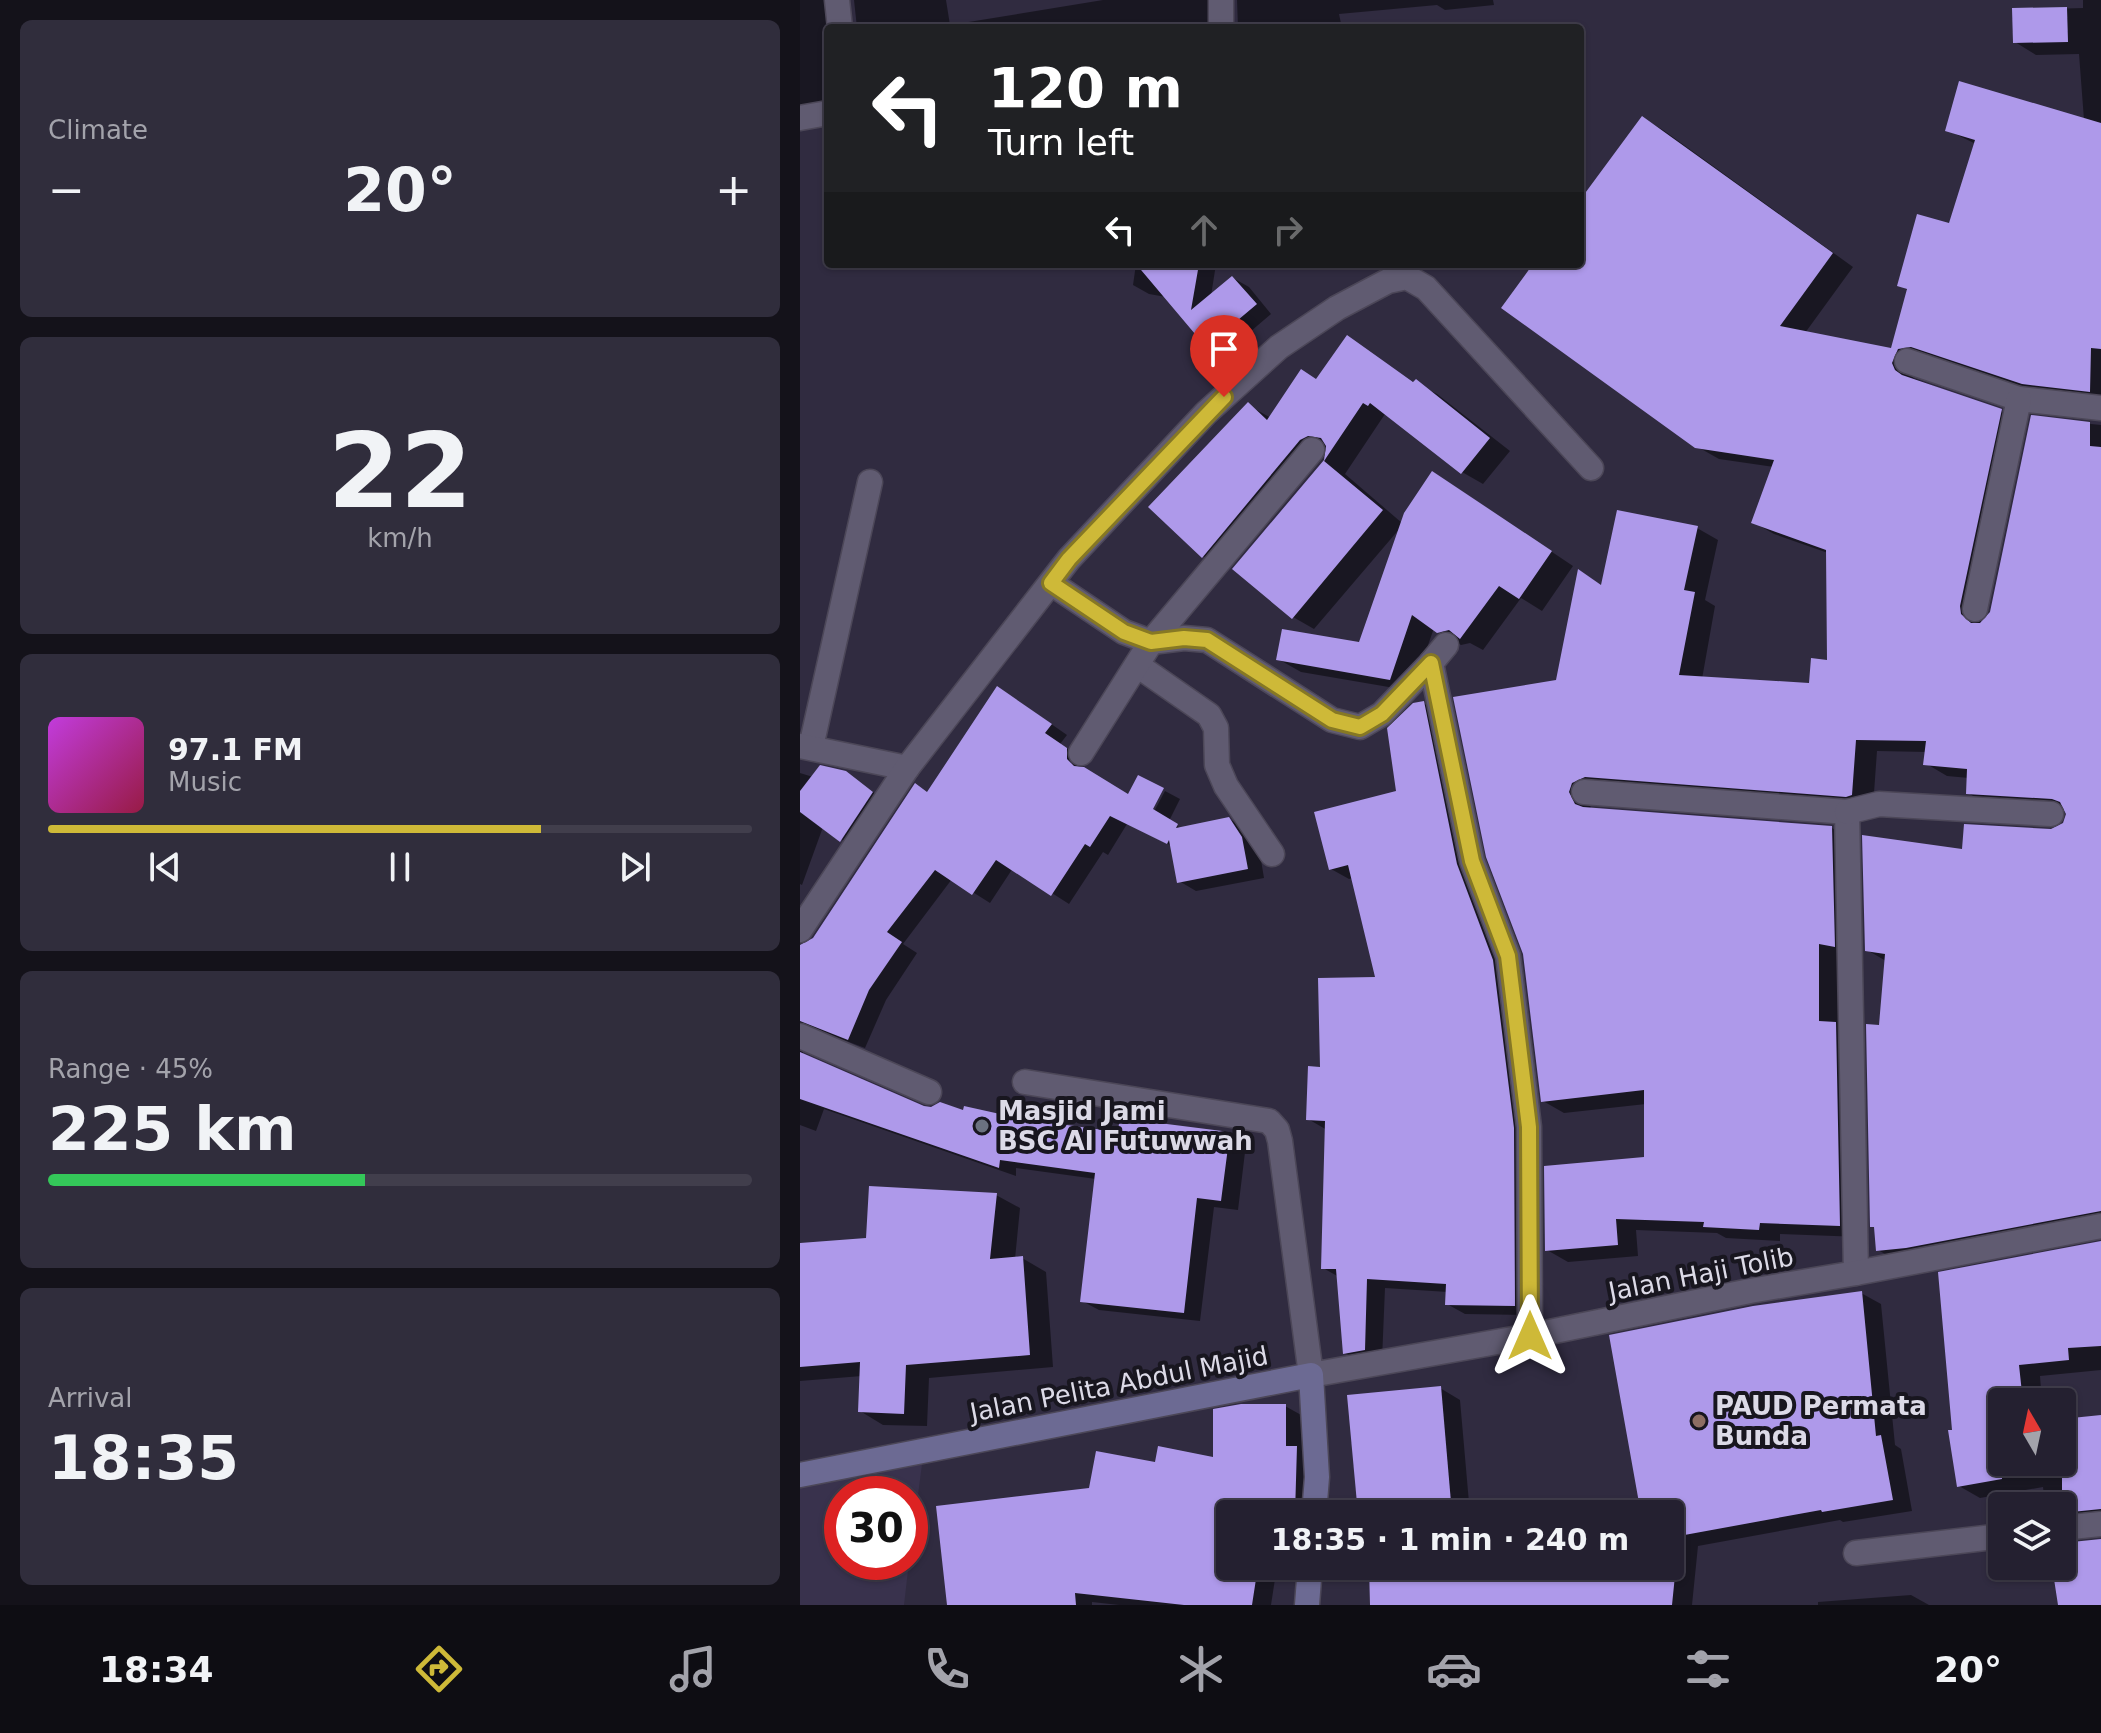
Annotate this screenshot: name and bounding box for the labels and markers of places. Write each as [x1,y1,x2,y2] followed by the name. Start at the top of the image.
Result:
[1190,315,1258,397] pin
[998,1096,1253,1156] place label: Masjid Jami BSC Al Futuwwah
[973,1117,991,1135] marker: Masjid Jami BSC Al Futuwwah
[1715,1391,1927,1451] place label: PAUD Permata Bunda
[1690,1412,1708,1430] marker: PAUD Permata Bunda

